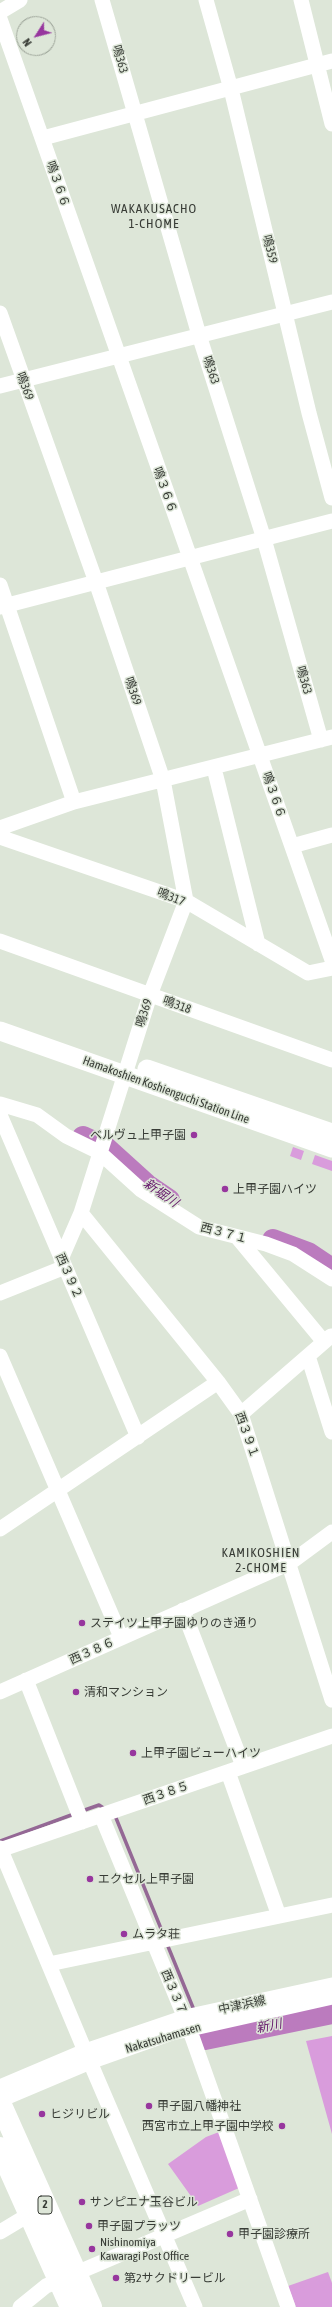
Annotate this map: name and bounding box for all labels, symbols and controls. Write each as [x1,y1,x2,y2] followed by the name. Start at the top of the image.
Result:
[16,16,56,56] north arrow
[20,36,34,49] text: N
[109,43,131,75] street label: 鳴363
[43,159,73,209] street label: 鳴３６６
[111,201,197,232] district label: WAKAKUSACHO 1-CHOME
[260,233,280,265] street label: 鳴359
[200,354,222,386] street label: 鳴363
[13,370,37,402] street label: 鳴369
[150,465,180,515] street label: 鳴３６６
[293,664,315,696] street label: 鳴363
[121,675,145,707] street label: 鳴369
[259,770,289,820] street label: 鳴３６６
[155,885,187,909] street label: 鳴317
[161,993,193,1017] street label: 鳴318
[133,997,155,1029] street label: 鳴369
[81,1053,251,1127] street label: Hamakoshien Koshienguchi Station Line
[90,1128,186,1142] place label: ベルヴュ上甲子園
[189,1130,199,1140] marker: ベルヴュ上甲子園
[141,1175,181,1211] water label: 新堀川
[233,1182,317,1196] place label: 上甲子園ハイツ
[220,1184,230,1194] marker: 上甲子園ハイツ
[199,1220,249,1246] street label: 西３７１
[53,1251,85,1301] street label: 西３９２
[232,1410,262,1460] street label: 西３９１
[222,1545,300,1576] district label: KAMIKOSHIEN 2-CHOME
[90,1616,258,1630] place label: ステイツ上甲子園ゆりのき通り
[77,1618,87,1628] marker: ステイツ上甲子園ゆりのき通り
[67,1635,117,1667] street label: 西３８６
[84,1685,168,1699] place label: 清和マンション
[71,1687,81,1697] marker: 清和マンション
[141,1746,261,1760] place label: 上甲子園ビューハイツ
[128,1748,138,1758] marker: 上甲子園ビューハイツ
[141,1778,191,1808] street label: 西３８５
[98,1872,194,1886] place label: エクセル上甲子園
[85,1874,95,1884] marker: エクセル上甲子園
[132,1927,180,1941] place label: ムラタ荘
[119,1929,129,1939] marker: ムラタ荘
[158,1967,190,2017] street label: 西３３７
[217,1993,267,2017] street label: 中津浜線
[255,2016,283,2036] water label: 新川
[124,2020,202,2056] street label: Nakatsuhamasen
[157,2099,241,2113] place label: 甲子園八幡神社
[144,2101,154,2111] marker: 甲子園八幡神社
[50,2107,110,2121] place label: ヒジリビル
[37,2109,47,2119] marker: ヒジリビル
[142,2119,274,2133] place label: 西宮市立上甲子園中学校
[277,2121,287,2131] marker: 西宮市立上甲子園中学校
[90,2195,198,2209] place label: サンピエナ玉谷ビル
[38,2196,52,2214] road number: 2
[77,2197,87,2207] marker: サンピエナ玉谷ビル
[97,2219,181,2233] place label: 甲子園プラッツ
[84,2221,94,2231] marker: 甲子園プラッツ
[238,2227,310,2241] place label: 甲子園診療所
[225,2229,235,2239] marker: 甲子園診療所
[100,2235,189,2263] place label: Nishinomiya Kawaragi Post Office
[87,2244,97,2254] marker: Nishinomiya Kawaragi Post Office
[124,2271,226,2285] place label: 第2サクドリービル
[111,2273,121,2283] marker: 第2サクドリービル

